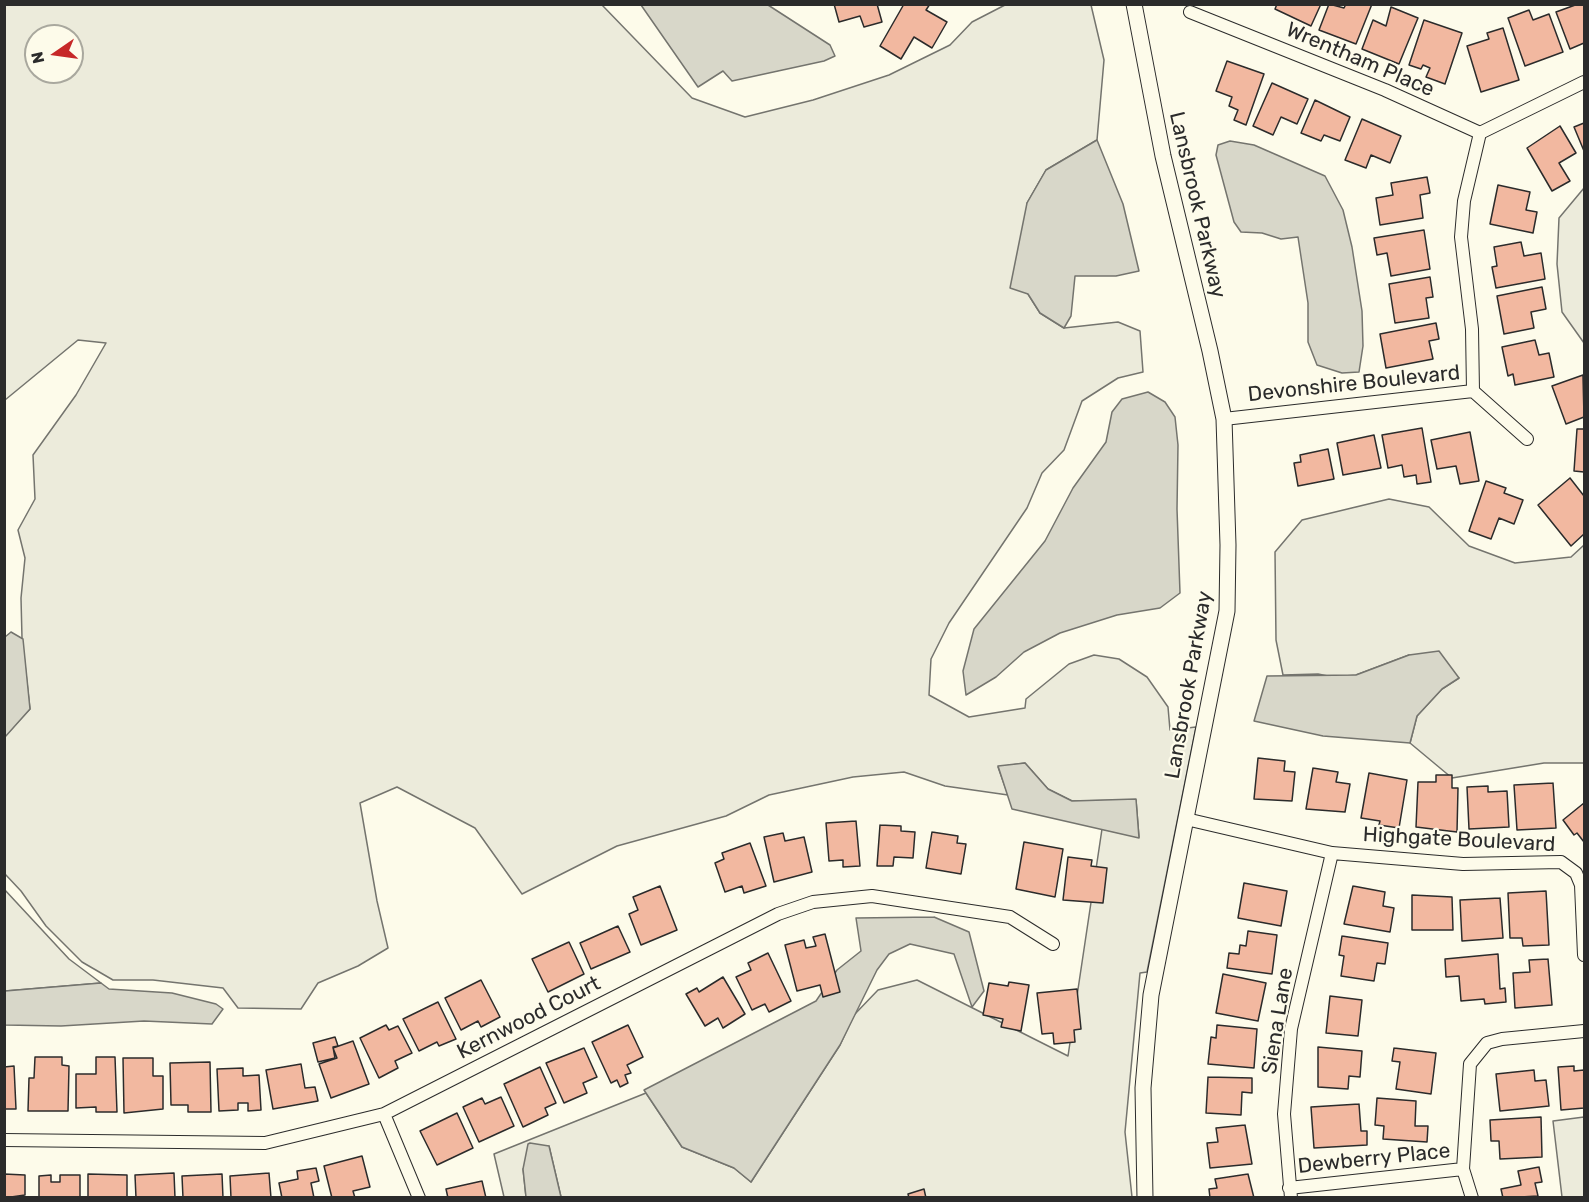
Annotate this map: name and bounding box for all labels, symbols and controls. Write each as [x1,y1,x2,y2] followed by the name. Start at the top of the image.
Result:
[1282,17,1438,103] street label: Wrentham Place
[24,24,84,84] north arrow
[27,50,48,65] text: N
[1163,109,1231,301] street label: Lansbrook Parkway
[1247,360,1461,408] street label: Devonshire Boulevard
[1160,589,1218,781] street label: Lansbrook Parkway
[1362,822,1556,858] street label: Highgate Boulevard
[1257,966,1299,1076] street label: Siena Lane
[453,971,605,1065] street label: Kernwood Court
[1296,1138,1452,1180] street label: Dewberry Place

